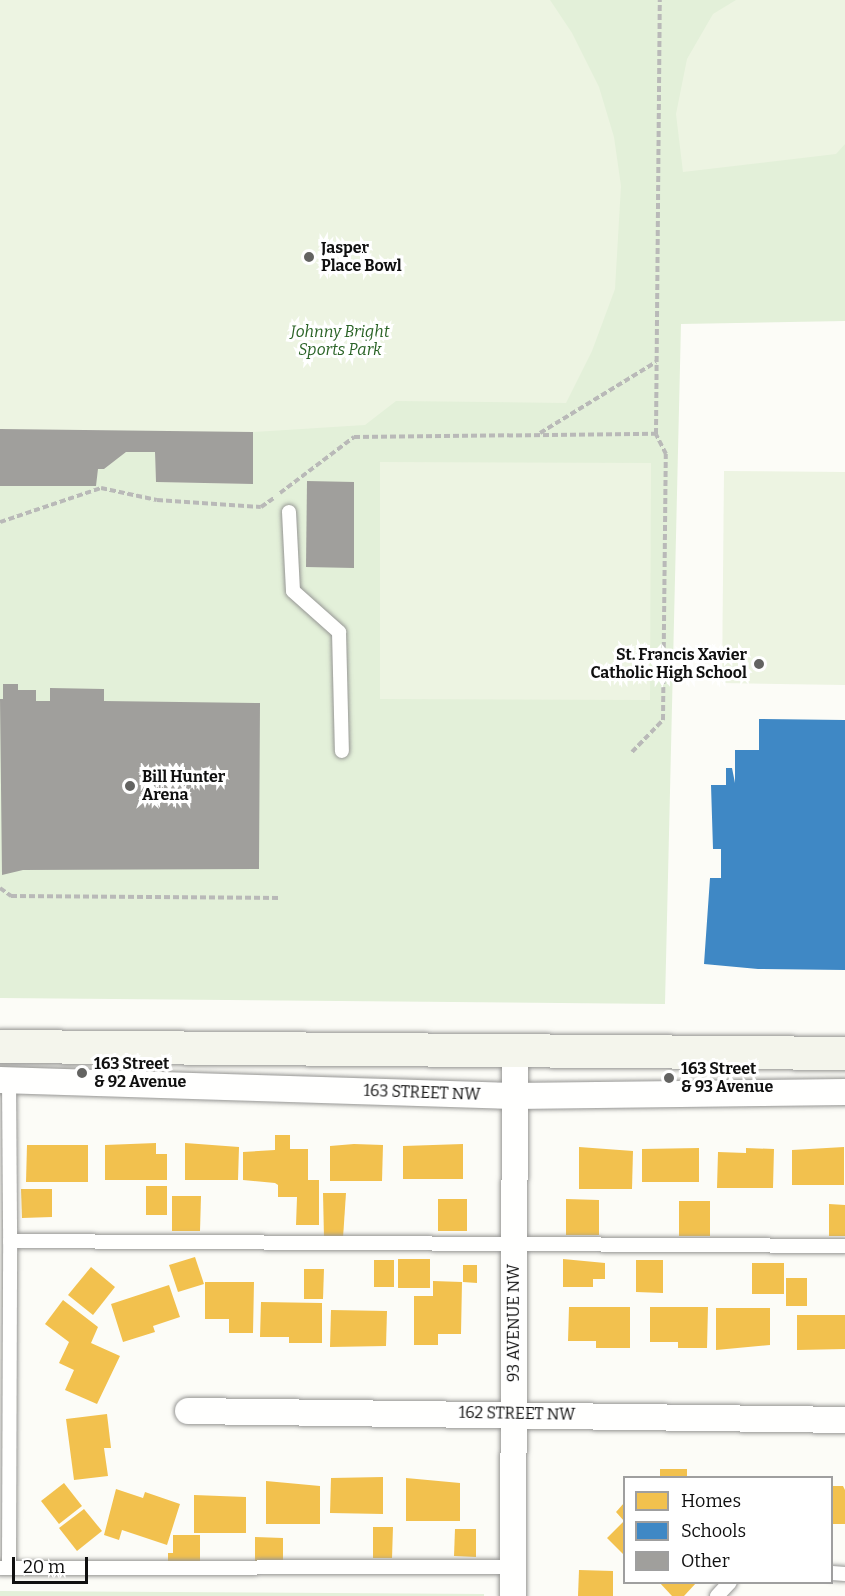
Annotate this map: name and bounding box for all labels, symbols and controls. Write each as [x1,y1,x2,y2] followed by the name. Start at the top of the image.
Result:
[321,238,402,276] place label: Jasper Place Bowl
[302,250,316,264] marker: Jasper Place Bowl
[291,322,389,360] park label: Johnny Bright Sports Park
[590,645,747,683] place label: St. Francis Xavier Catholic High School
[752,657,766,671] marker: St. Francis Xavier Catholic High School
[142,767,225,805] place label: Bill Hunter Arena
[123,779,137,793] marker: Bill Hunter Arena
[94,1054,186,1092] place label: 163 Street & 92 Avenue
[681,1059,773,1097] place label: 163 Street & 93 Avenue
[75,1066,89,1080] marker: 163 Street & 92 Avenue
[662,1071,676,1085] marker: 163 Street & 93 Avenue
[363,1081,481,1105] street label: 163 STREET NW
[504,1264,524,1382] street label: 93 AVENUE NW
[459,1403,575,1425] street label: 162 STREET NW
[623,1476,833,1584] legend
[681,1490,741,1512] text: Homes
[681,1520,746,1542] text: Schools
[15,1545,92,1583] scale bar
[681,1550,730,1572] text: Other
[23,1556,65,1578] text: 20 m

